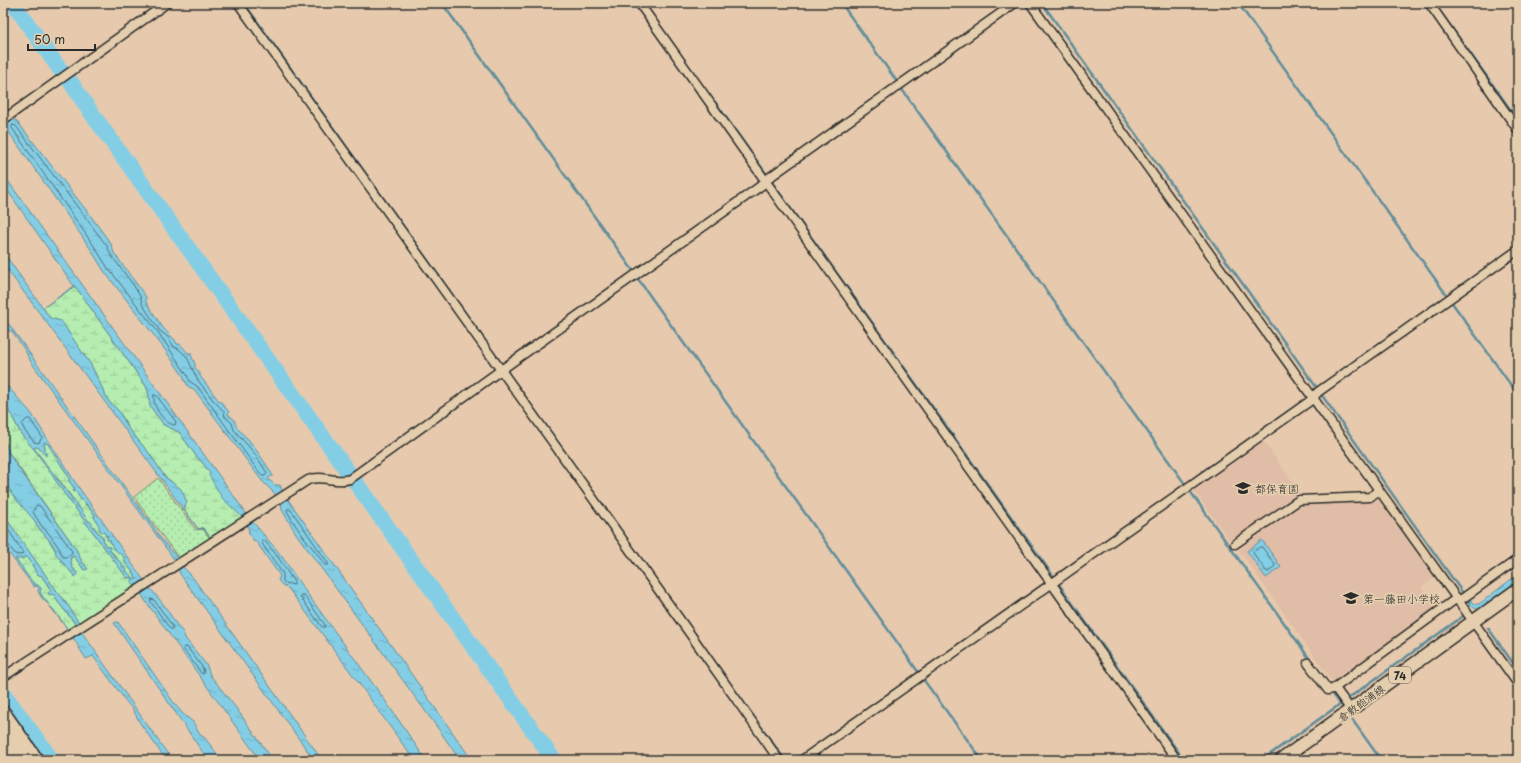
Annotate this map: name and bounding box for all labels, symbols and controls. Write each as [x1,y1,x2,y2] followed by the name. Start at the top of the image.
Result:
[28,26,95,52] scale bar
[34,30,65,48] text: 50 m
[1234,479,1252,497] school or university icon: 都保育園
[1255,480,1299,497] place label: 都保育園
[1342,589,1360,607] school or university icon: 第一藤田小学校
[1363,590,1440,607] place label: 第一藤田小学校
[1389,667,1411,683] road number: 74
[1334,680,1388,726] street label: 倉敷飽浦線

